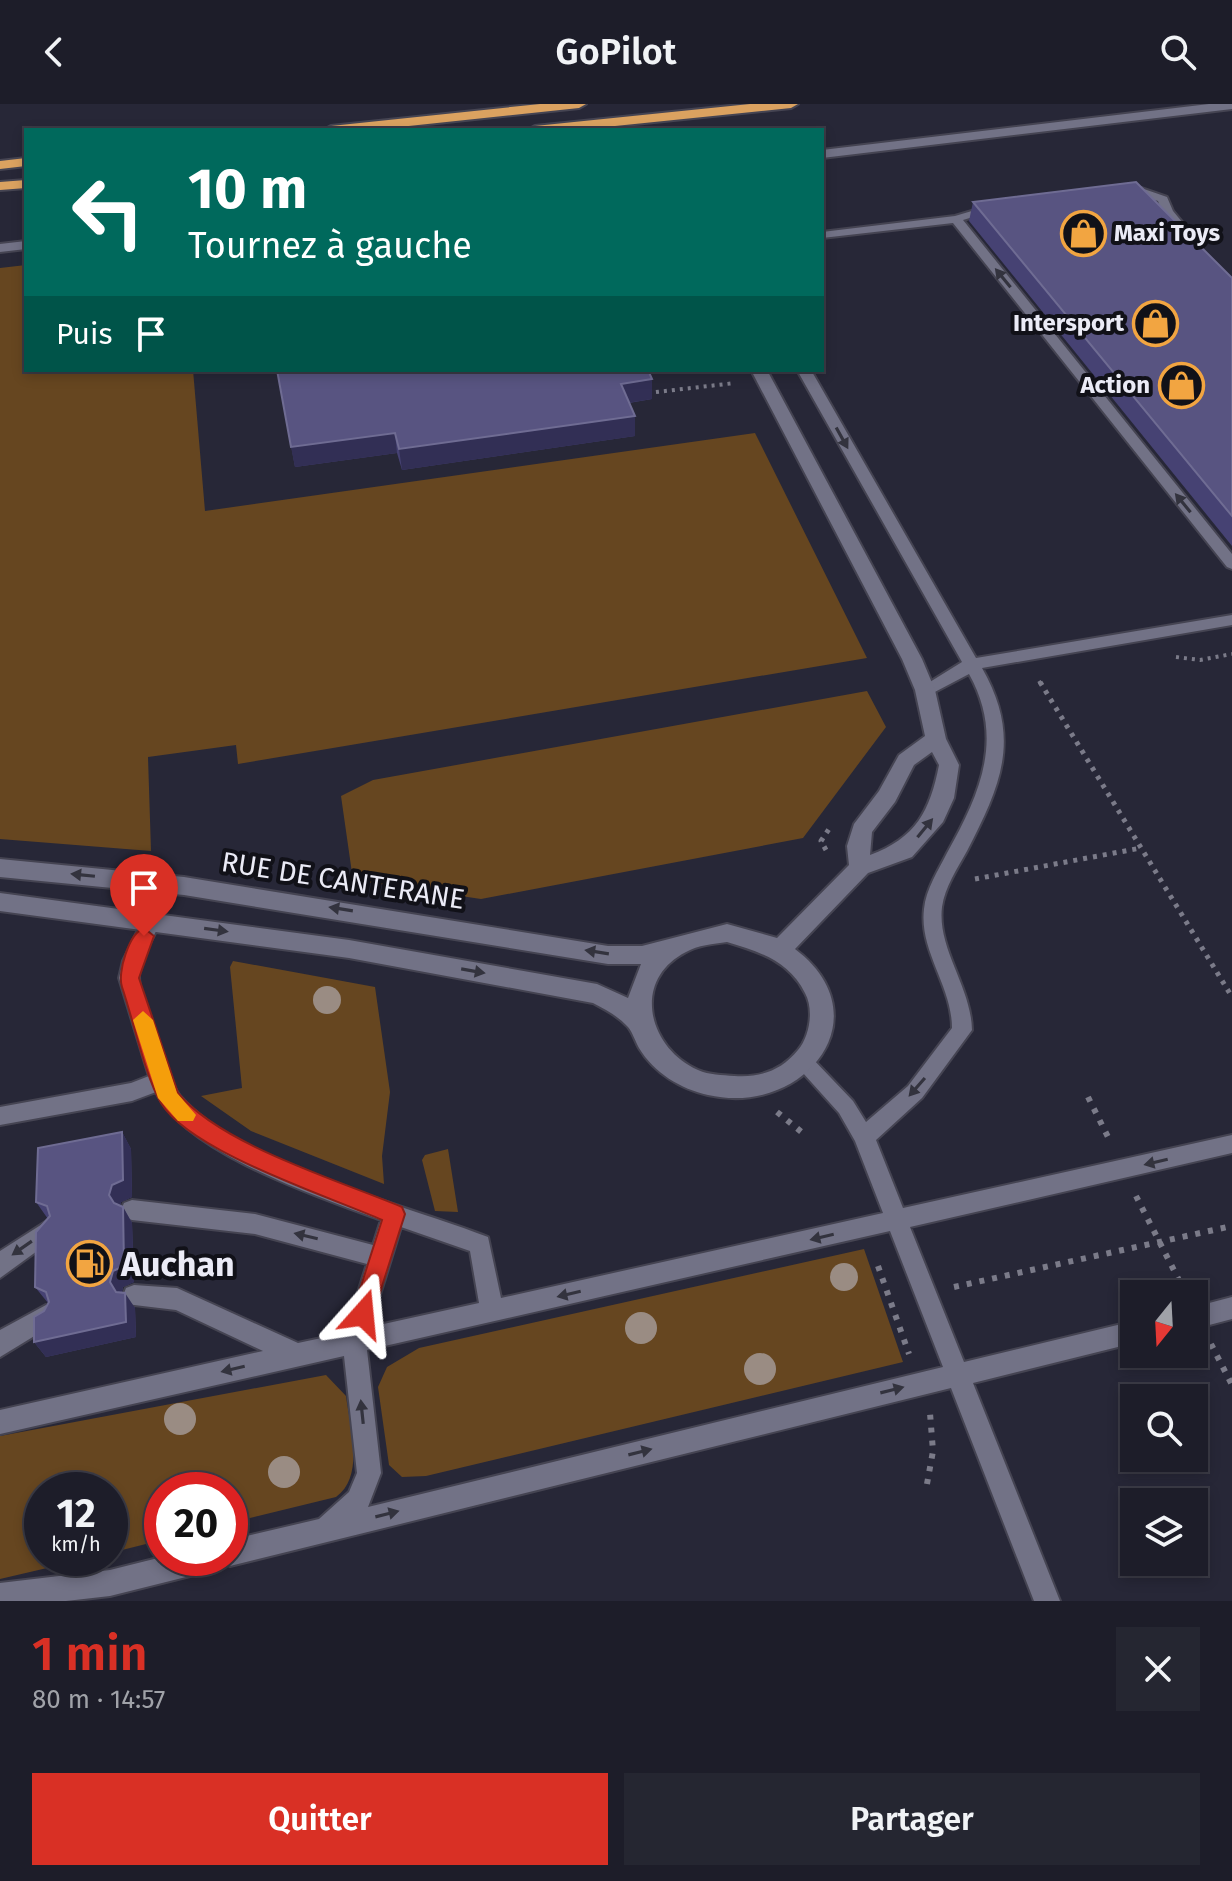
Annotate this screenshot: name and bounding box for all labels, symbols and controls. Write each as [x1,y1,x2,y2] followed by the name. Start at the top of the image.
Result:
[32,30,76,74] icon: back
[556,30,676,74] text: GoPilot
[1156,30,1200,74] icon: search
[188,156,307,223] text: 10 m
[56,160,160,264] icon: left
[1059,209,1107,257] shop icon: Maxi Toys
[1114,219,1220,247] place label: Maxi Toys
[188,224,472,268] text: Tournez à gauche
[996,268,1012,288] one-way arrow
[1131,299,1179,347] shop icon: Intersport
[1013,309,1125,337] place label: Intersport
[129,312,173,356] icon: arrive
[56,316,113,352] text: Puis
[1157,361,1205,409] shop icon: Action
[1079,371,1150,399] place label: Action
[835,427,849,449] one-way arrow
[1175,493,1192,513] one-way arrow
[916,818,932,838] one-way arrow
[219,845,467,916] street label: RUE DE CANTERANE
[110,854,178,936] pin
[122,866,166,910] icon: arrive
[70,868,95,881] one-way arrow
[328,902,353,915] one-way arrow
[204,924,229,937] one-way arrow
[584,946,609,958] one-way arrow
[461,966,486,978] one-way arrow
[909,1077,926,1097] one-way arrow
[1143,1156,1168,1168] one-way arrow
[293,1229,318,1242] one-way arrow
[810,1231,835,1244] one-way arrow
[12,1240,33,1255] one-way arrow
[66,1240,114,1288] fuel station icon: Auchan
[120,1244,235,1285] place label: Auchan
[321,1272,405,1356] position arrow
[1120,1280,1208,1368] north arrow
[1120,1280,1208,1576] map controls
[556,1288,581,1301] one-way arrow
[220,1363,245,1376] one-way arrow
[880,1384,905,1396] one-way arrow
[1120,1384,1208,1472] button: search
[355,1399,368,1424] one-way arrow
[627,1446,652,1458] one-way arrow
[144,1472,248,1576] speed limit sign: 20
[1120,1488,1208,1576] button: layers
[56,1490,96,1538] text: 12
[375,1507,400,1520] one-way arrow
[51,1532,101,1556] text: km/h
[32,1625,148,1683] text: 1 min
[1116,1627,1200,1711] button: close
[32,1684,165,1715] text: 80 m · 14:57
[32,1773,608,1865] button: Quitter
[624,1773,1200,1865] button: Partager

